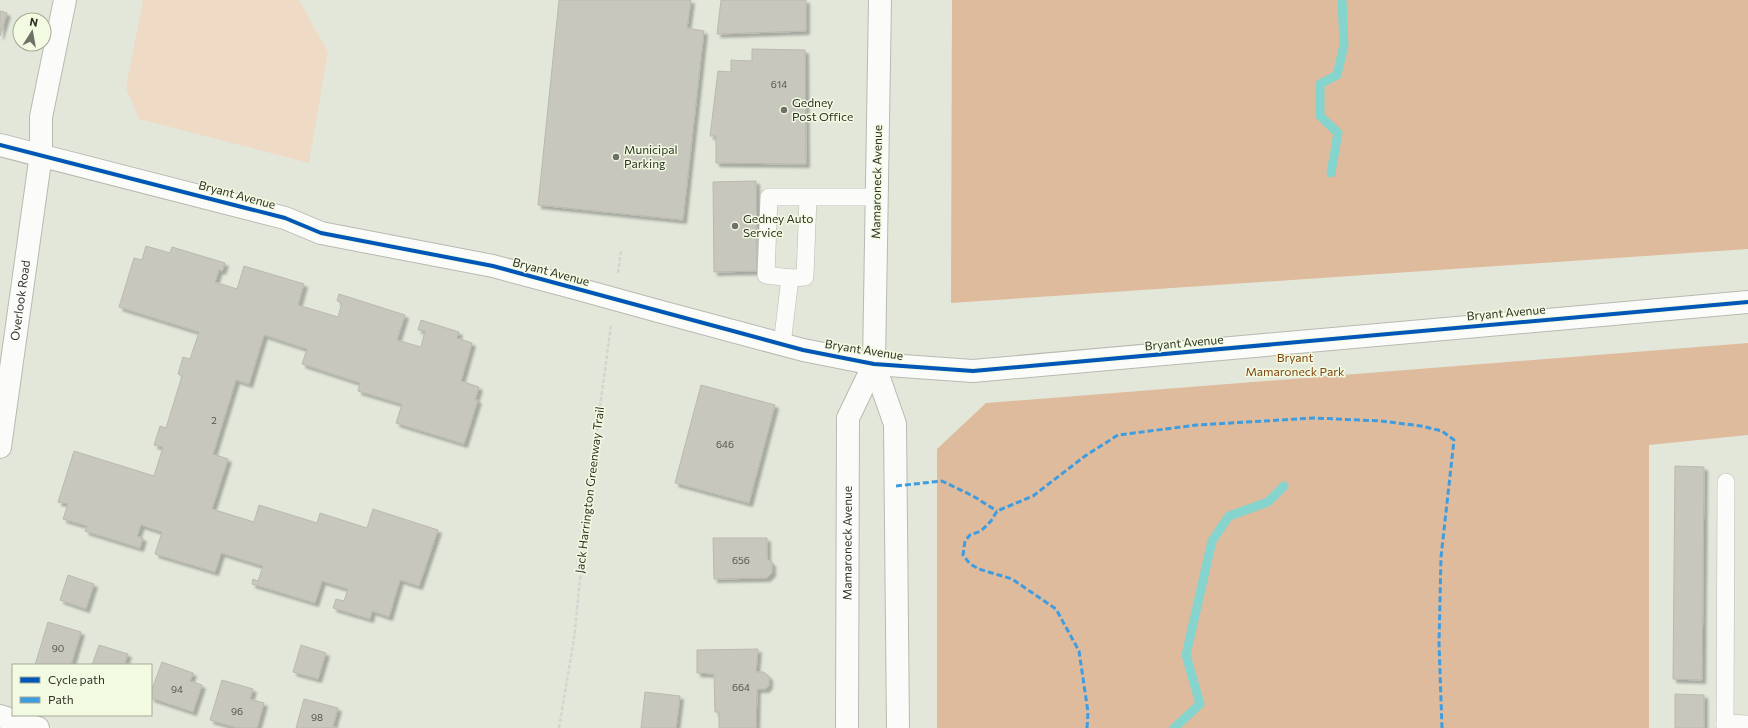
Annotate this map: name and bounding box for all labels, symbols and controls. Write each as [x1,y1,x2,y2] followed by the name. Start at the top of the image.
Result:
[12,12,52,52] north arrow
[29,15,39,29] text: N
[771,78,787,90] house number: 614
[792,95,853,123] place label: Gedney Post Office
[779,105,789,115] marker: Gedney Post Office
[868,125,884,239] street label: Mamaroneck Avenue
[624,142,678,170] place label: Municipal Parking
[611,152,621,162] marker: Municipal Parking
[197,177,277,211] street label: Bryant Avenue
[743,211,813,239] place label: Gedney Auto Service
[730,221,740,231] marker: Gedney Auto Service
[511,254,591,288] street label: Bryant Avenue
[7,259,32,341] street label: Overlook Road
[1466,302,1546,322] street label: Bryant Avenue
[1144,332,1224,352] street label: Bryant Avenue
[824,336,904,362] street label: Bryant Avenue
[1245,350,1345,378] park label: Bryant Mamaroneck Park
[572,406,607,574] street label: Jack Harrington Greenway Trail
[211,414,217,426] house number: 2
[716,438,734,450] house number: 646
[839,486,854,600] street label: Mamaroneck Avenue
[732,554,750,566] house number: 656
[52,642,64,654] house number: 90
[12,664,152,716] legend
[48,672,105,686] text: Cycle path
[732,681,750,693] house number: 664
[171,683,183,695] house number: 94
[48,692,74,706] text: Path
[231,705,243,717] house number: 96
[311,711,323,723] house number: 98

